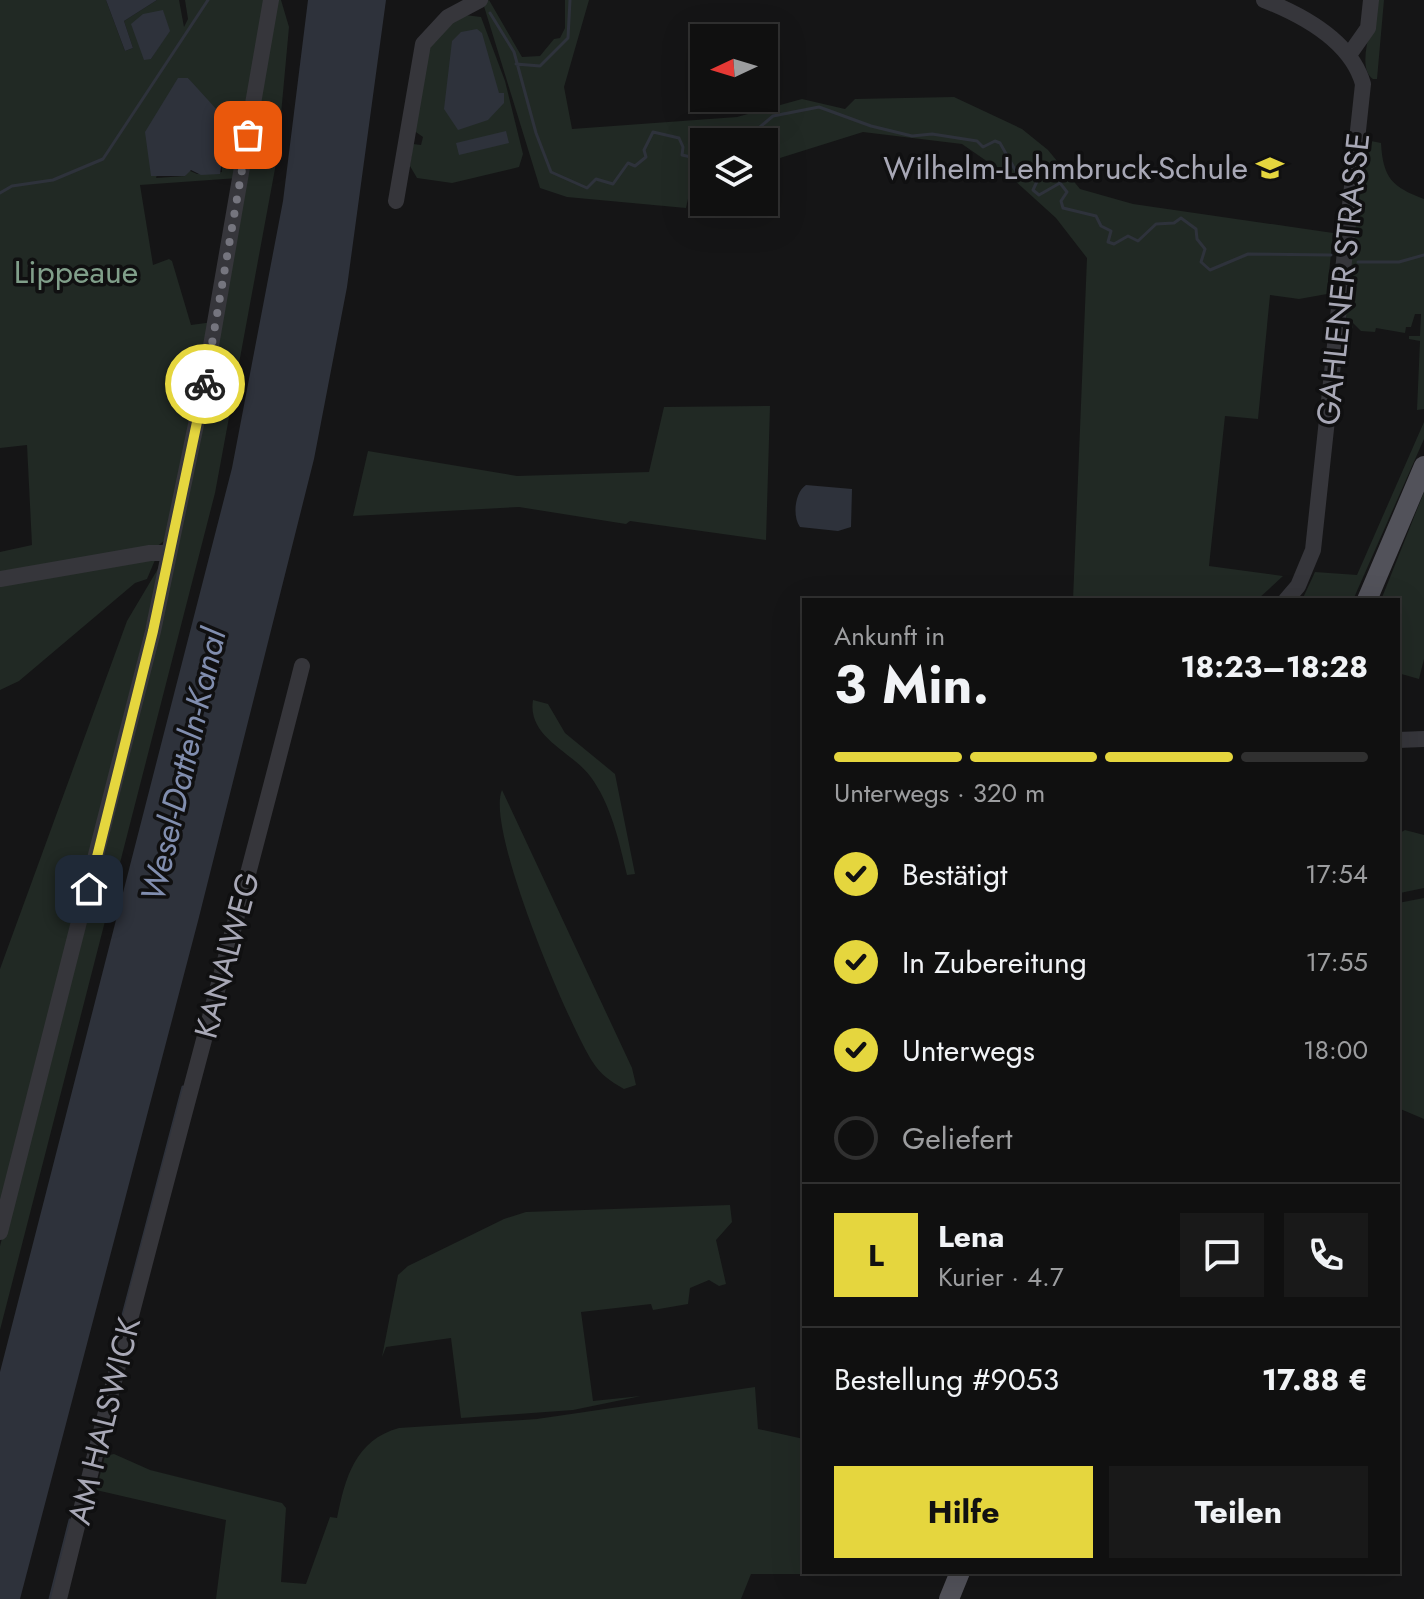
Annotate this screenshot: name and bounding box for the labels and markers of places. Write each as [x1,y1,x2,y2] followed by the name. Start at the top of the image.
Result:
[214,101,282,169] pin
[883,145,1248,191] place label: Wilhelm-Lehmbruck-Schule
[1255,153,1285,183] school or university icon: Wilhelm-Lehmbruck-Schule
[55,855,123,923] pin

